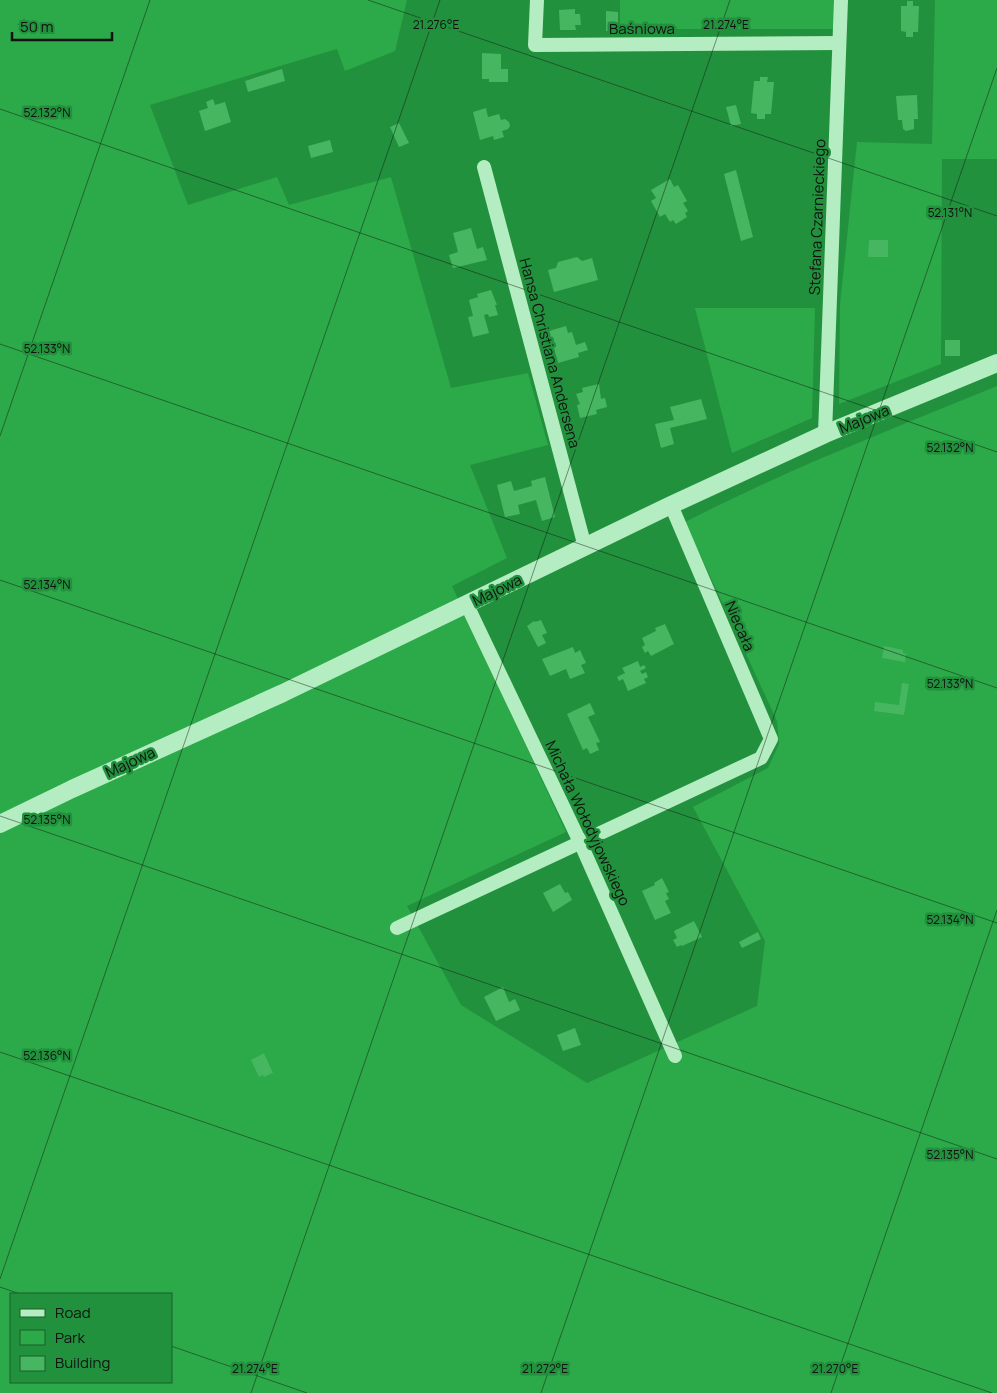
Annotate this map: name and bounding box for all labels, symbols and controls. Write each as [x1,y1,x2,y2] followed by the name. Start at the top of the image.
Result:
[12,10,112,42] scale bar
[20,16,54,37] text: 50 m
[413,16,459,33] text: 21.276°E
[703,16,749,33] text: 21.274°E
[609,18,675,39] street label: Baśniowa
[24,104,70,121] text: 52.132°N
[804,138,830,295] street label: Stefana Czarnieckiego
[928,204,972,221] text: 52.131°N
[514,256,586,450] street label: Hansa Christiana Andersena
[24,340,70,357] text: 52.133°N
[836,399,892,439] street label: Majowa
[927,439,973,456] text: 52.132°N
[469,569,525,611] street label: Majowa
[23,576,71,593] text: 52.134°N
[720,598,760,654] street label: Niecała
[927,675,973,692] text: 52.133°N
[540,737,636,909] street label: Michała Wołodyjowskiego
[102,741,158,783] street label: Majowa
[24,811,70,828] text: 52.135°N
[926,911,974,928] text: 52.134°N
[23,1047,71,1064] text: 52.136°N
[927,1146,973,1163] text: 52.135°N
[10,1293,172,1383] legend
[55,1302,91,1323] text: Road
[55,1327,85,1348] text: Park
[55,1352,110,1373] text: Building
[232,1360,278,1377] text: 21.274°E
[522,1360,568,1377] text: 21.272°E
[812,1360,858,1377] text: 21.270°E

